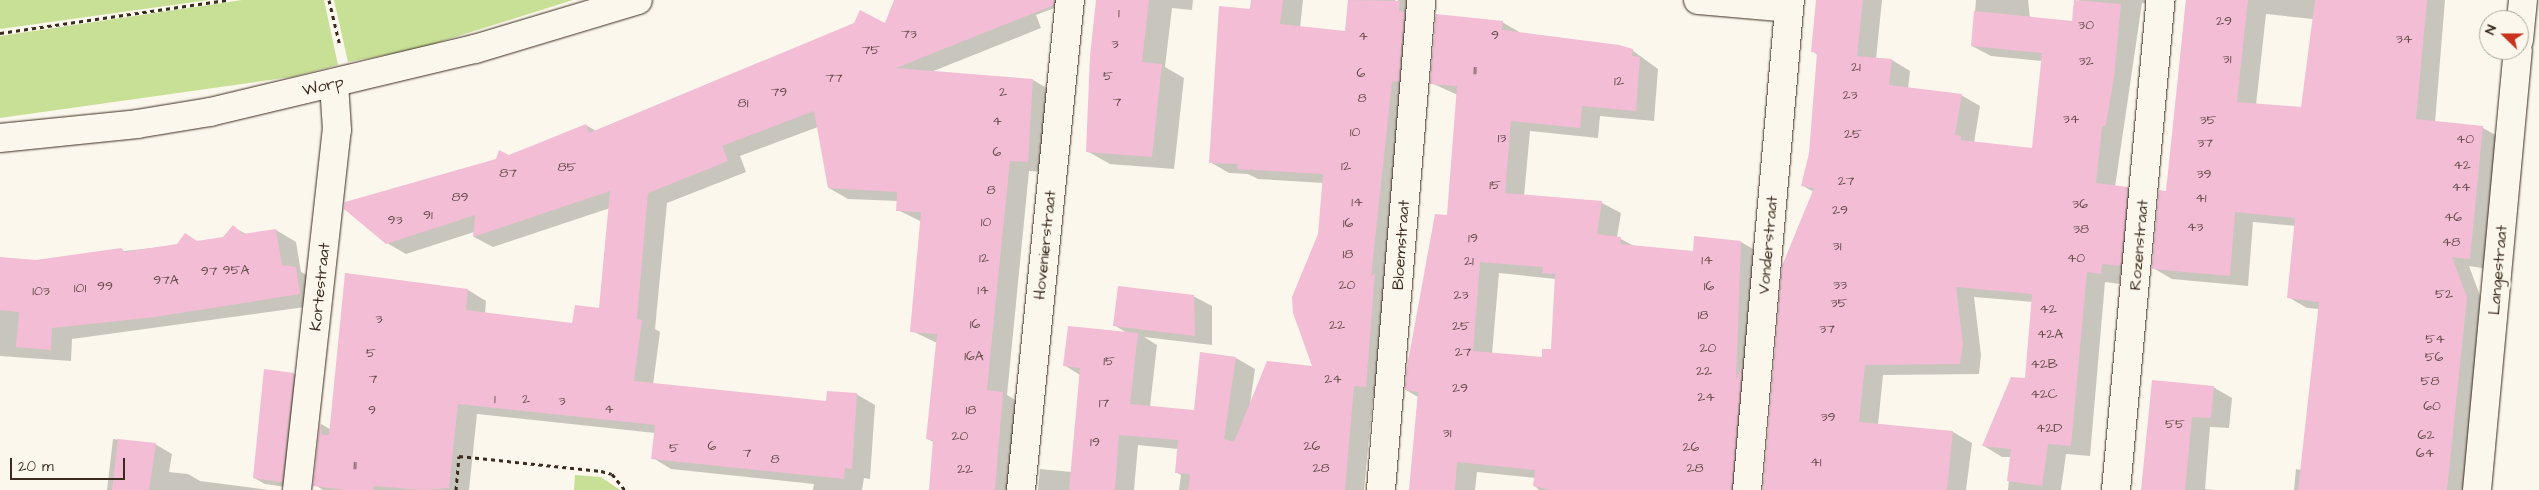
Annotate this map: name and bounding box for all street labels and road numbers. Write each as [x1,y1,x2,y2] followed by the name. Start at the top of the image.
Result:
[300,72,346,100] street label: Worp
[1030,189,1060,301] street label: Hovenierstraat
[1754,195,1782,295] street label: Vonderstraat
[1388,199,1414,291] street label: Bloemstraat
[2125,199,2153,291] street label: Rozenstraat
[2485,224,2511,316] street label: Langestraat
[306,242,334,332] street label: Kortestraat

